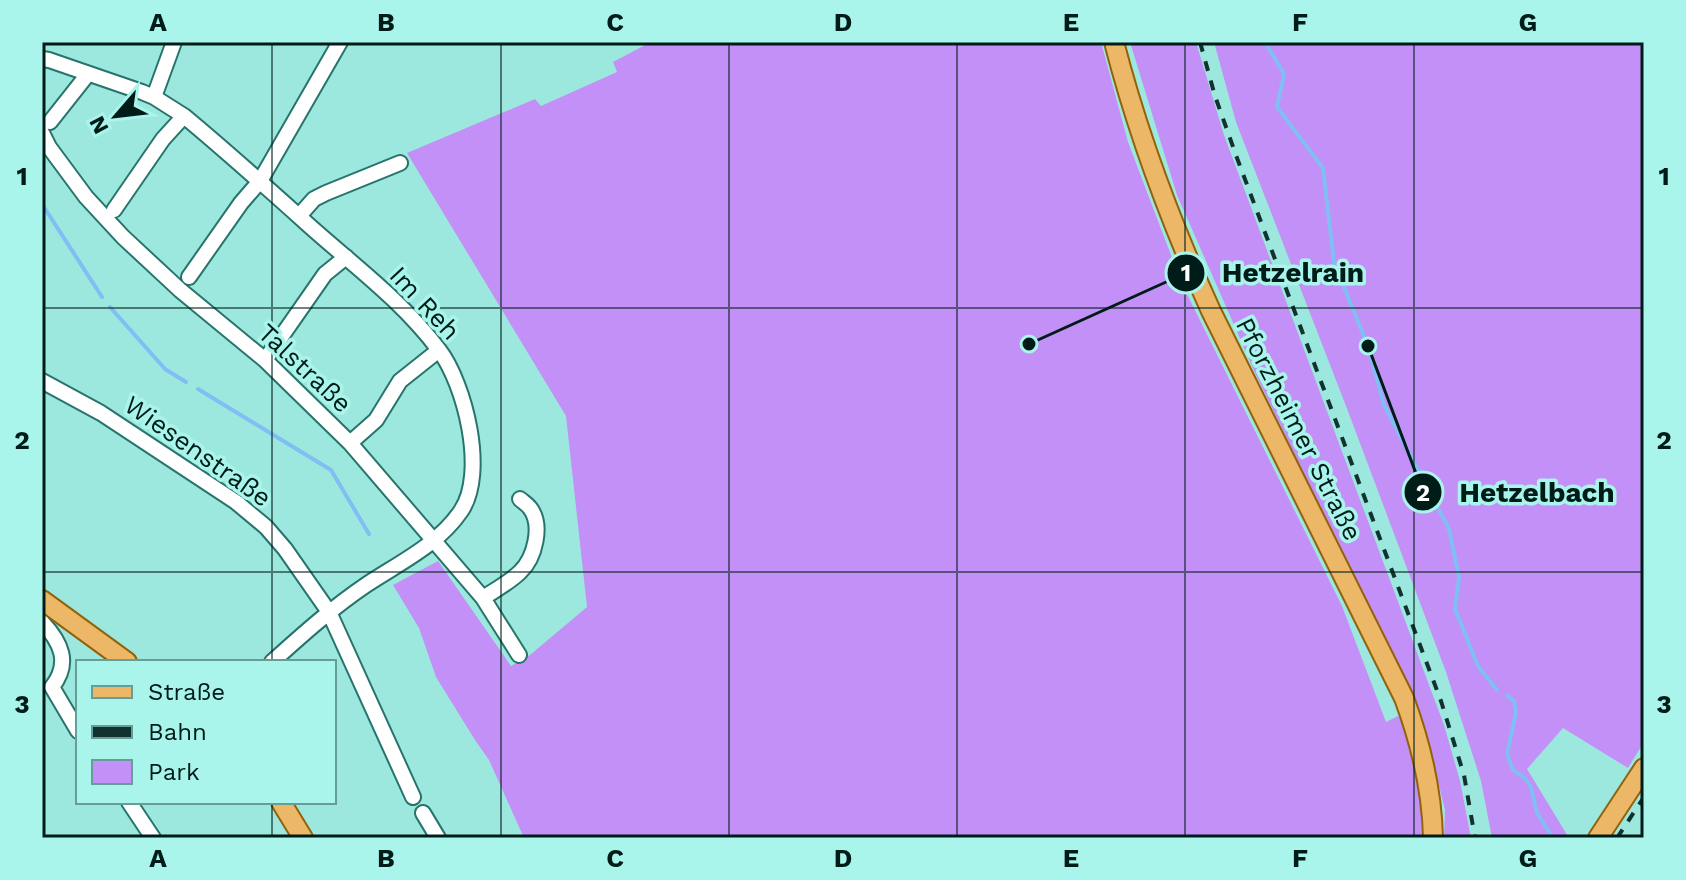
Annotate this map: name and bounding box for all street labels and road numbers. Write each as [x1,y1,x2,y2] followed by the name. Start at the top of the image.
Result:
[384,260,466,346] street label: Im Reh
[1230,313,1368,545] street label: Pforzheimer Straße
[252,317,358,419] street label: Talstraße
[119,389,277,513] street label: Wiesenstraße

